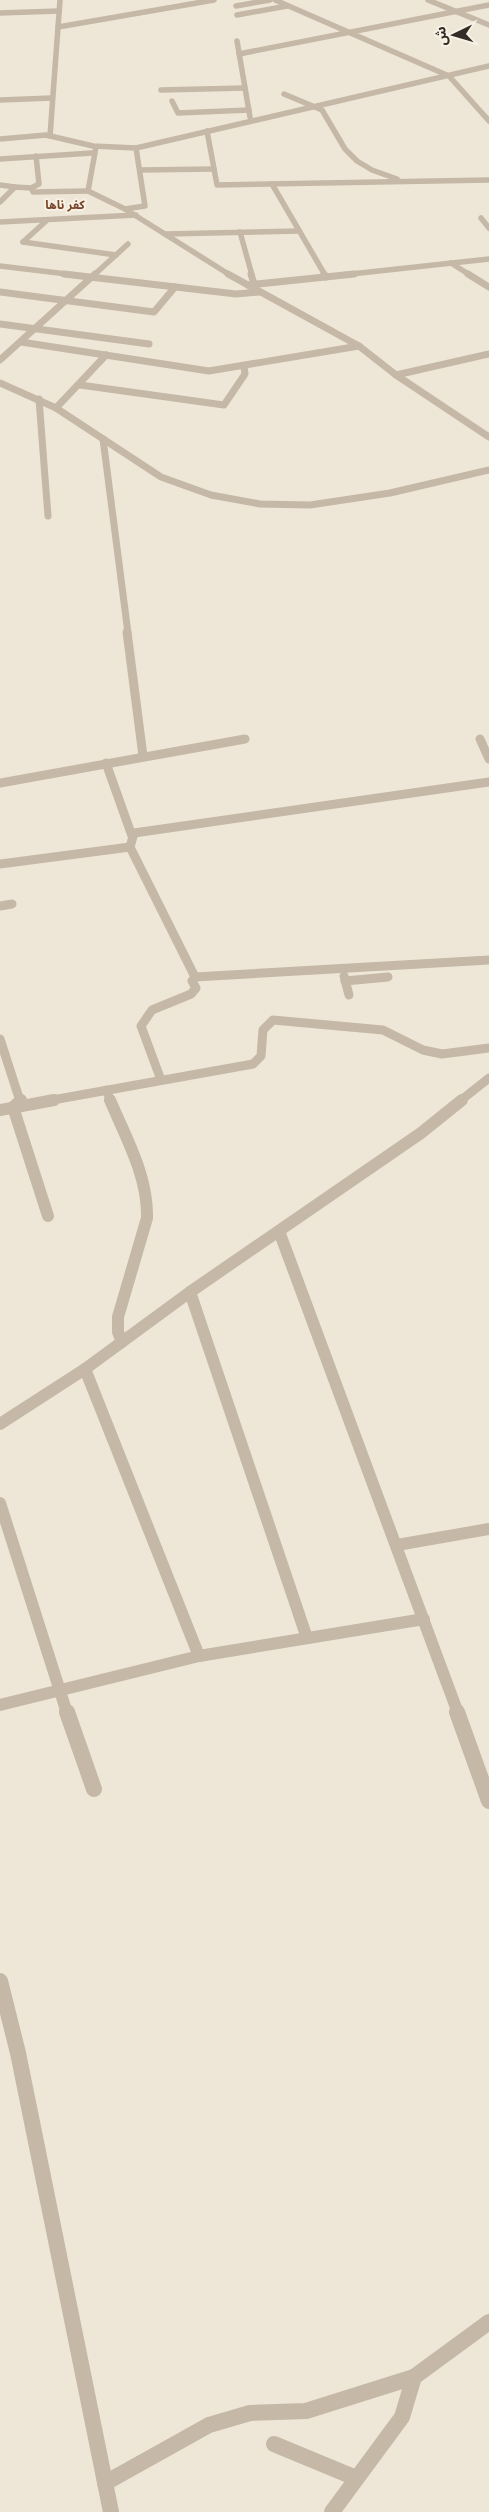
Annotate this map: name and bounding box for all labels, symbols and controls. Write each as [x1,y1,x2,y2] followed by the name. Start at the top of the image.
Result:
[429,10,479,60] north arrow
[432,26,450,46] text: ش
[45,198,85,212] district label: كفر ناها

